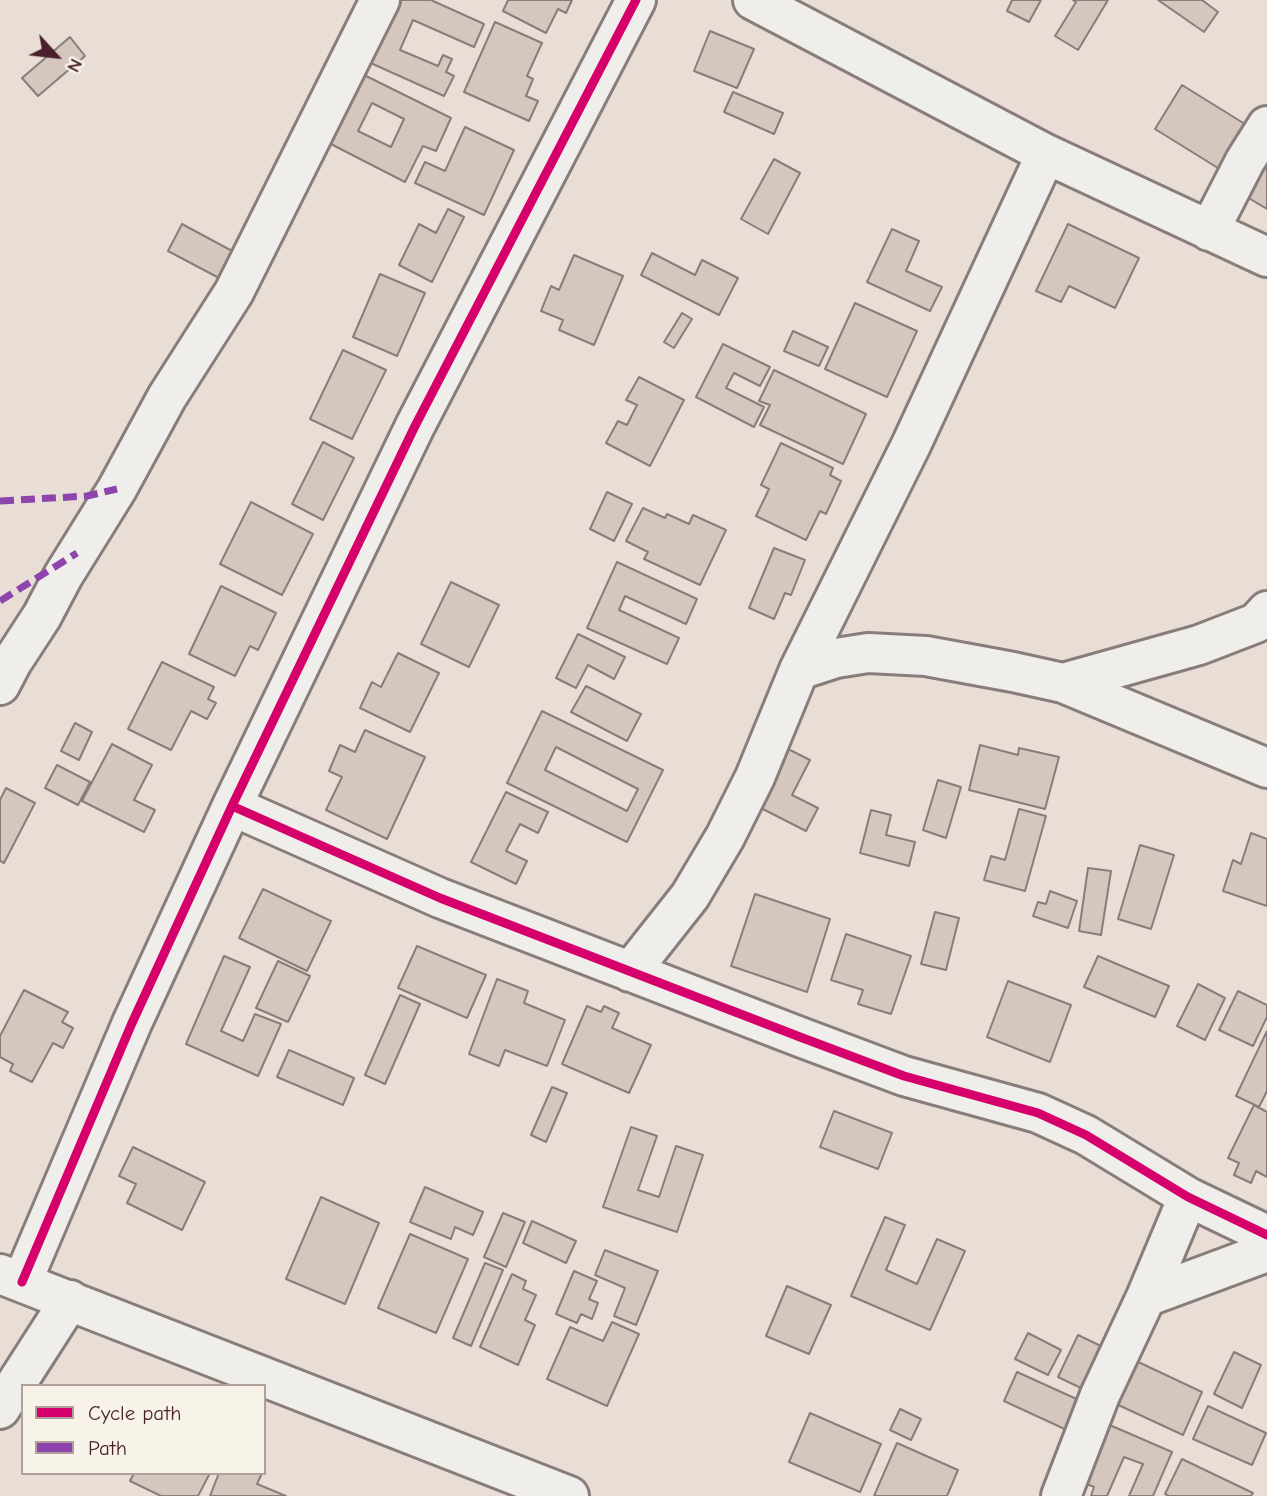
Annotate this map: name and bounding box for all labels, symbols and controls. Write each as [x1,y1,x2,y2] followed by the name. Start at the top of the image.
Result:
[21,21,91,91] north arrow
[62,55,87,76] text: N
[21,1384,266,1475] legend
[88,1401,181,1425] text: Cycle path
[88,1436,127,1460] text: Path

